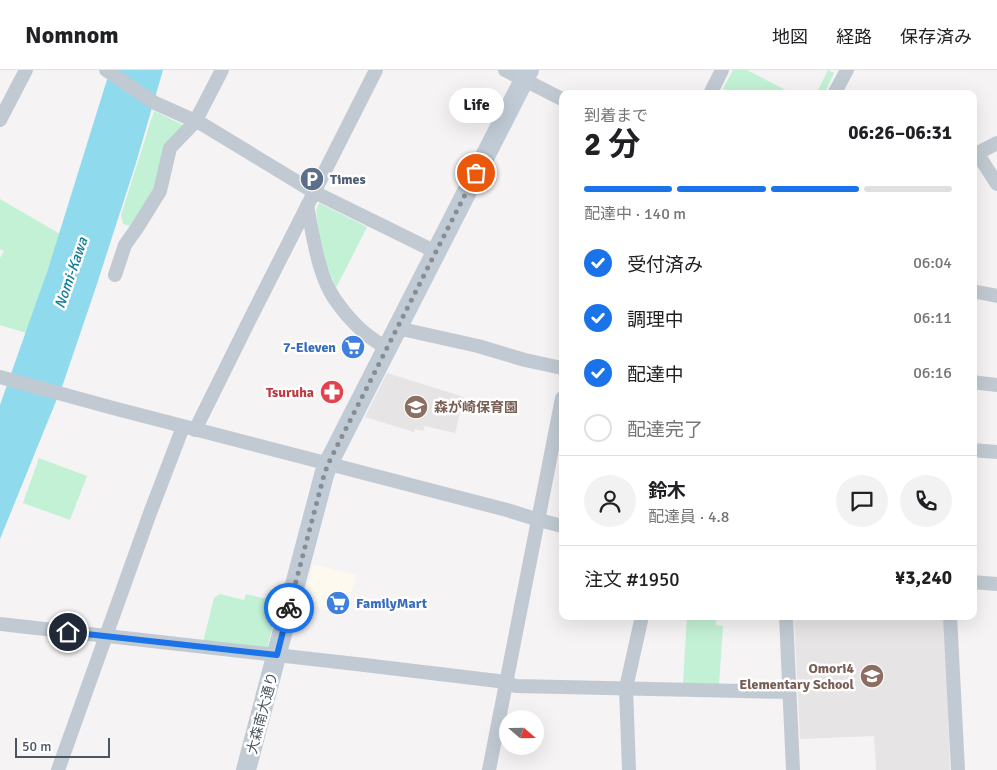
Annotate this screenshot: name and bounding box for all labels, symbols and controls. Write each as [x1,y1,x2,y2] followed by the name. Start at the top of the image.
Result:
[25,20,119,50] text: Nomnom
[772,26,808,48] text: 地図
[836,26,872,48] text: 経路
[900,26,972,48] text: 保存済み
[448,88,504,123] callout: Life
[463,95,490,115] text: Life
[584,106,648,126] text: 到着まで
[848,121,952,145] text: 06:26–06:31
[584,125,640,164] text: 2 分
[455,152,497,194] pin
[462,159,490,187] icon: bag
[299,166,325,192] parking icon: Times
[330,171,366,188] place label: Times
[584,204,686,224] text: 配達中 · 140 m
[50,235,92,311] water label: Nomi-Kawa
[584,249,612,277] icon: check
[627,253,703,277] text: 受付済み
[913,253,952,273] text: 06:04
[584,304,612,332] icon: check
[627,308,684,332] text: 調理中
[913,308,952,328] text: 06:11
[340,334,366,360] supermarket icon: 7-Eleven
[283,339,336,356] place label: 7-Eleven
[584,359,612,387] icon: check
[627,363,684,387] text: 配達中
[913,363,952,383] text: 06:16
[319,379,345,405] pharmacy icon: Tsuruha
[266,384,314,401] place label: Tsuruha
[403,394,429,420] school or university icon: 森が崎保育園
[434,399,518,416] place label: 森が崎保育園
[627,418,703,442] text: 配達完了
[584,475,636,527] button: person
[836,475,888,527] button: chat
[900,475,952,527] button: phone
[648,479,686,503] text: 鈴木
[648,507,729,527] text: 配達員 · 4.8
[895,566,952,590] text: ¥3,240
[584,568,679,592] text: 注文 #1950
[264,583,314,633] courier
[325,590,351,616] supermarket icon: FamilyMart
[275,594,303,622] icon: bike
[356,595,428,612] place label: FamilyMart
[47,611,89,653] pin
[54,618,82,646] icon: home
[739,660,855,693] place label: Omori4 Elementary School
[859,663,885,689] school or university icon: Omori4 Elementary School
[243,670,282,756] street label: 大森南大通り
[499,710,544,755] north arrow
[499,710,544,755] map controls
[15,735,110,758] scale bar
[22,738,51,755] text: 50 m

